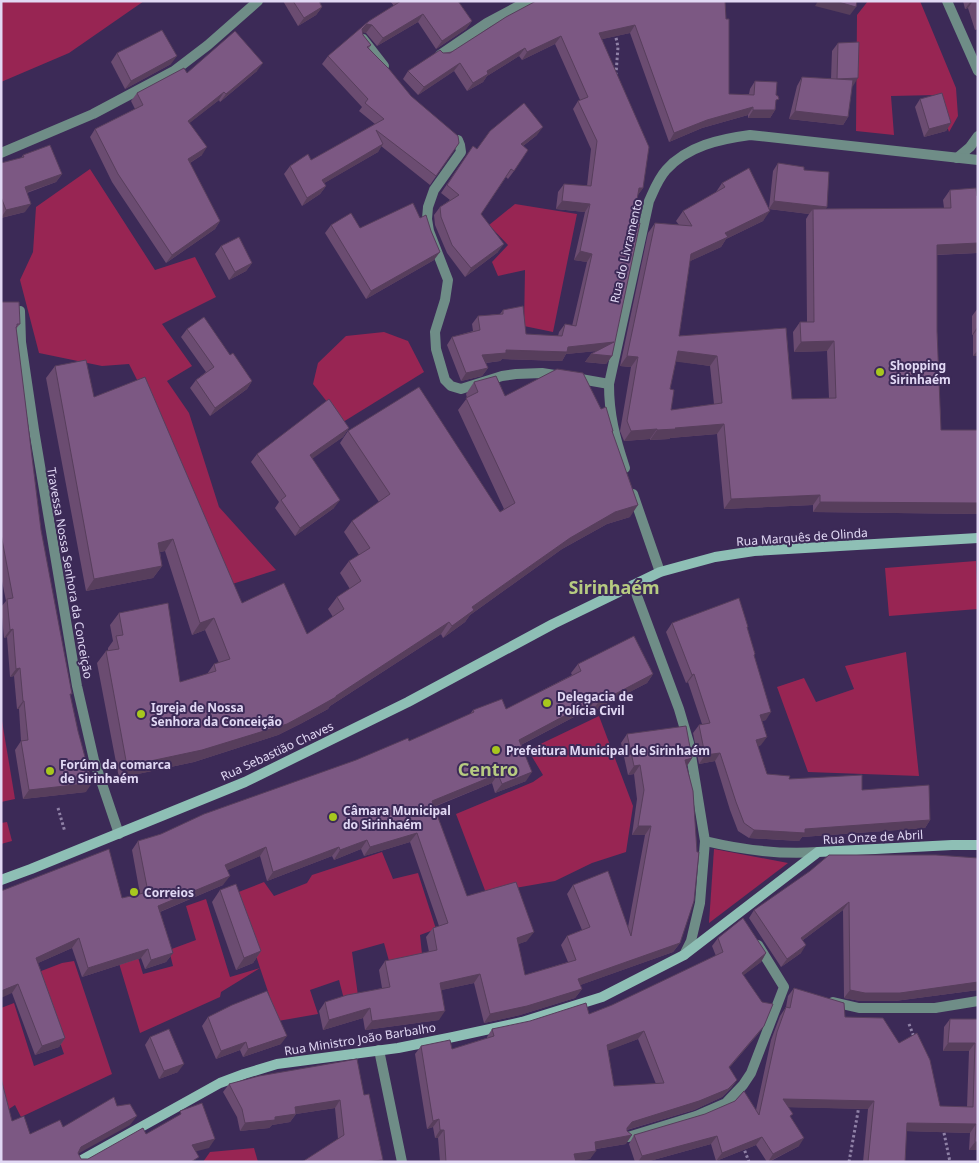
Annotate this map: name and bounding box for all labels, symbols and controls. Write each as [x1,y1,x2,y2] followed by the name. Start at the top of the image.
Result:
[606,197,646,305] street label: Rua do Livramento
[890,357,951,388] place label: Shopping Sirinhaém
[874,366,886,378] marker: Shopping Sirinhaém
[43,466,97,680] street label: Travessa Nossa Senhora da Conceição
[736,524,868,550] street label: Rua Marquês de Olinda
[568,575,660,599] district label: Sirinhaém
[557,688,633,719] place label: Delegacia de Polícia Civil
[541,697,553,709] marker: Delegacia de Polícia Civil
[151,699,282,730] place label: Igreja de Nossa Senhora da Conceição
[135,708,147,720] marker: Igreja de Nossa Senhora da Conceição
[218,717,336,785] street label: Rua Sebastião Chaves
[506,742,710,759] place label: Prefeitura Municipal de Sirinhaém
[490,744,502,756] marker: Prefeitura Municipal de Sirinhaém
[60,756,171,787] place label: Forúm da comarca de Sirinhaém
[458,757,518,781] district label: Centro
[44,765,56,777] marker: Forúm da comarca de Sirinhaém
[343,802,451,833] place label: Câmara Municipal do Sirinhaém
[327,811,339,823] marker: Câmara Municipal do Sirinhaém
[822,826,924,848] street label: Rua Onze de Abril
[144,884,194,901] place label: Correios
[128,886,140,898] marker: Correios
[283,1019,437,1059] street label: Rua Ministro João Barbalho

